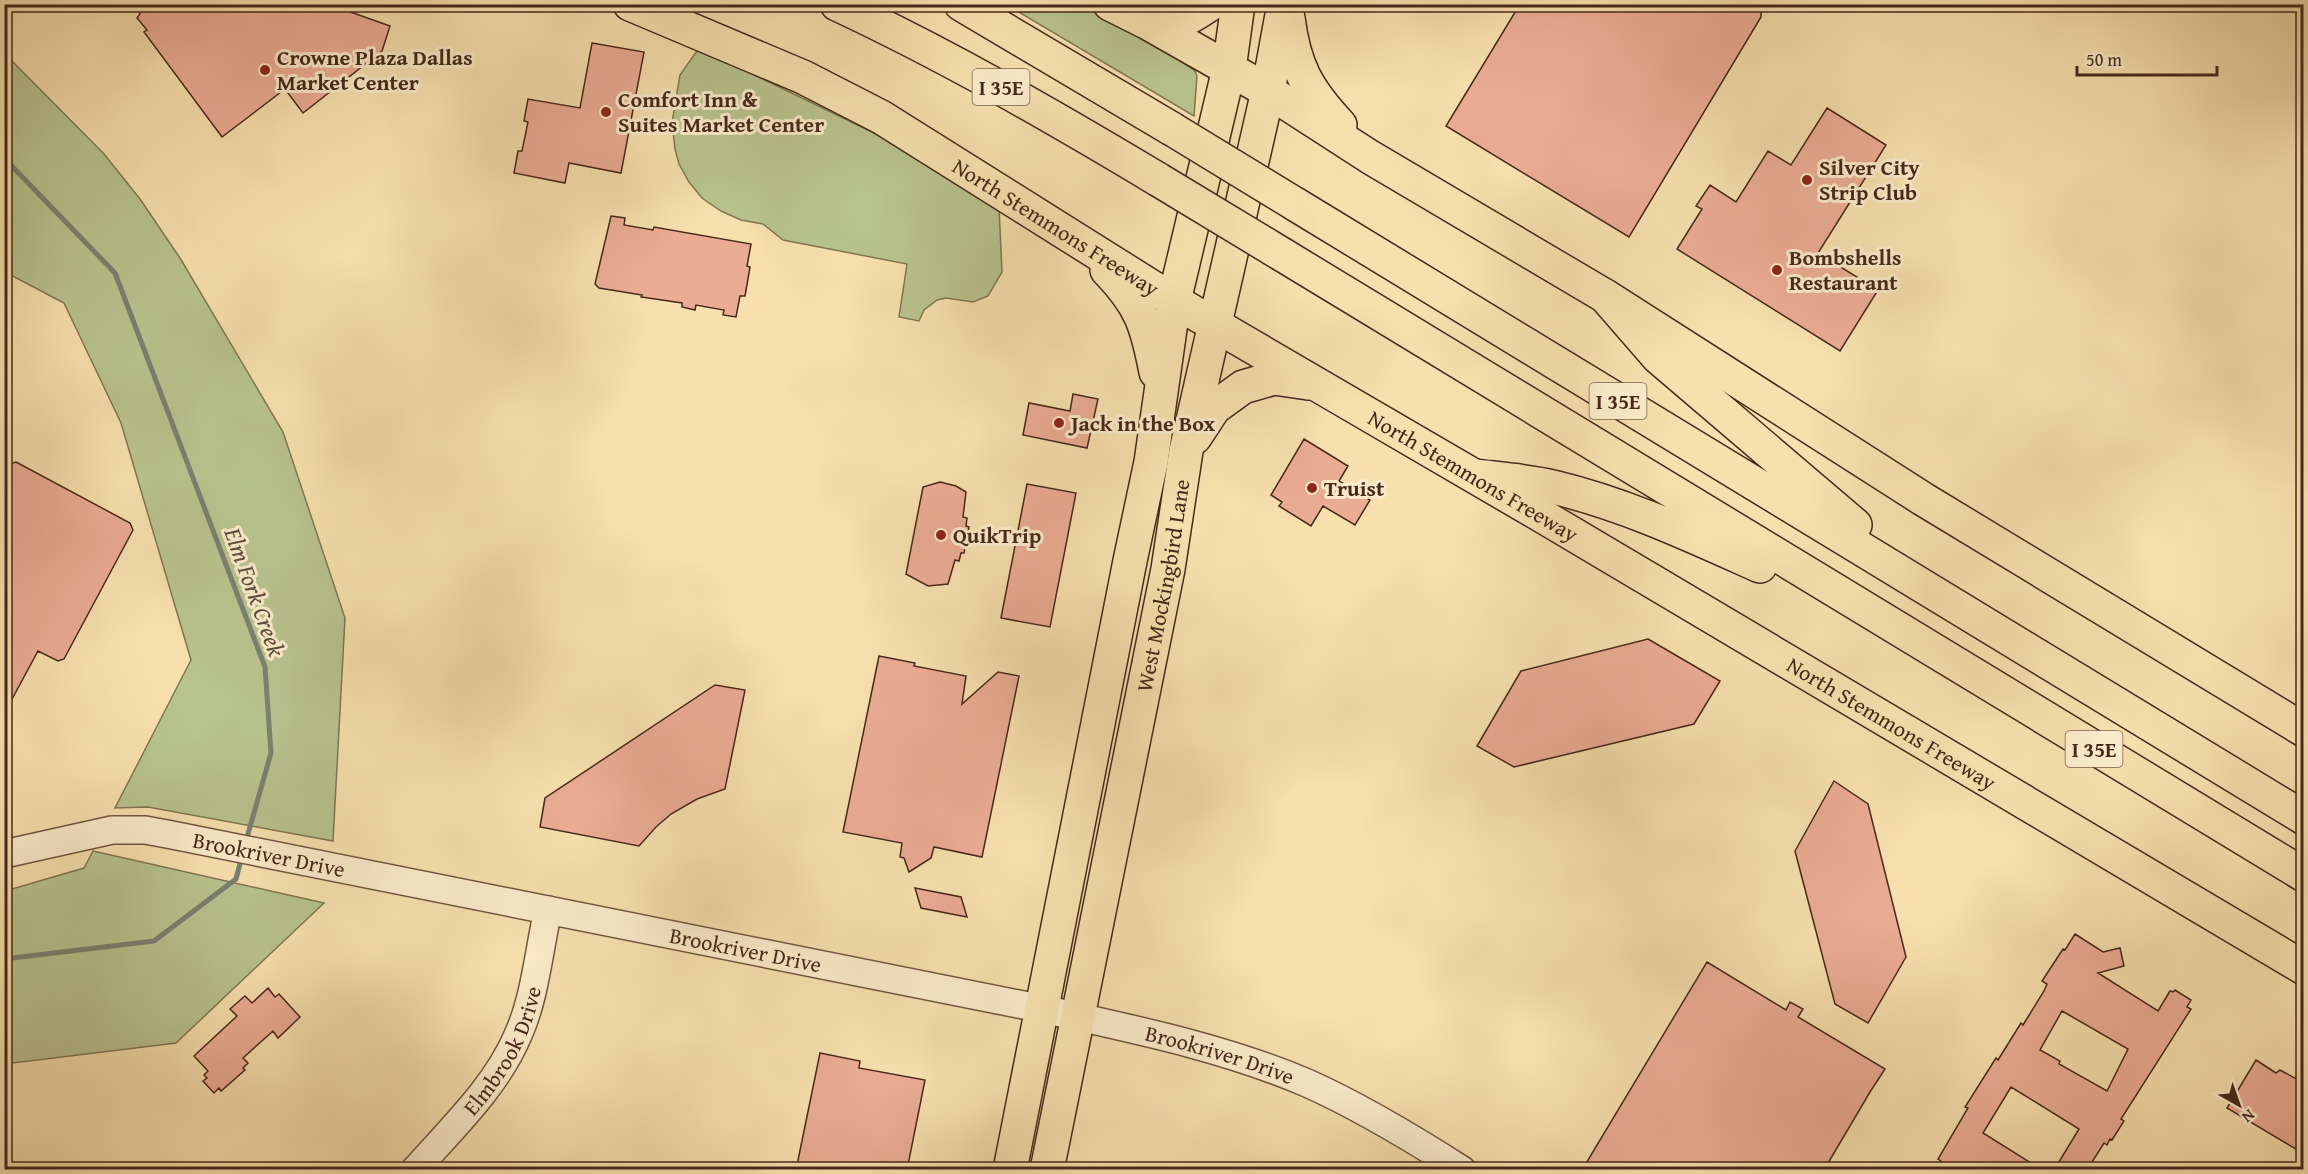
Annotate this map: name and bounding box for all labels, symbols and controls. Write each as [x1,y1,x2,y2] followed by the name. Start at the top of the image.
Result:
[2077,39,2216,77] scale bar
[277,41,473,98] place label: Crowne Plaza Dallas Market Center
[2086,46,2122,73] text: 50 m
[258,63,272,77] marker: Crowne Plaza Dallas Market Center
[972,69,1030,105] road number: I 35E
[618,83,824,140] place label: Comfort Inn & Suites Market Center
[599,105,613,119] marker: Comfort Inn & Suites Market Center
[946,150,1165,304] street label: North Stemmons Freeway
[1819,151,1920,208] place label: Silver City Strip Club
[1800,173,1814,187] marker: Silver City Strip Club
[1789,241,1902,298] place label: Bombshells Restaurant
[1770,263,1784,277] marker: Bombshells Restaurant
[1590,383,1646,419] road number: I 35E
[1362,402,1584,550] street label: North Stemmons Freeway
[1067,407,1216,439] place label: Jack in the Box
[1052,416,1066,430] marker: Jack in the Box
[1324,472,1385,504] place label: Truist
[1128,477,1198,695] street label: West Mockingbird Lane
[1305,481,1319,495] marker: Truist
[953,519,1041,551] place label: QuikTrip
[215,522,295,661] water label: Elm Fork Creek
[934,528,948,542] marker: QuikTrip
[1781,649,2002,798] street label: North Stemmons Freeway
[2066,731,2122,767] road number: I 35E
[190,824,348,885] street label: Brookriver Drive
[667,919,824,980] street label: Brookriver Drive
[455,983,549,1122] street label: Elmbrook Drive
[1142,1017,1299,1092] street label: Brookriver Drive
[2209,1075,2269,1135] north arrow
[2237,1104,2260,1129] text: N

